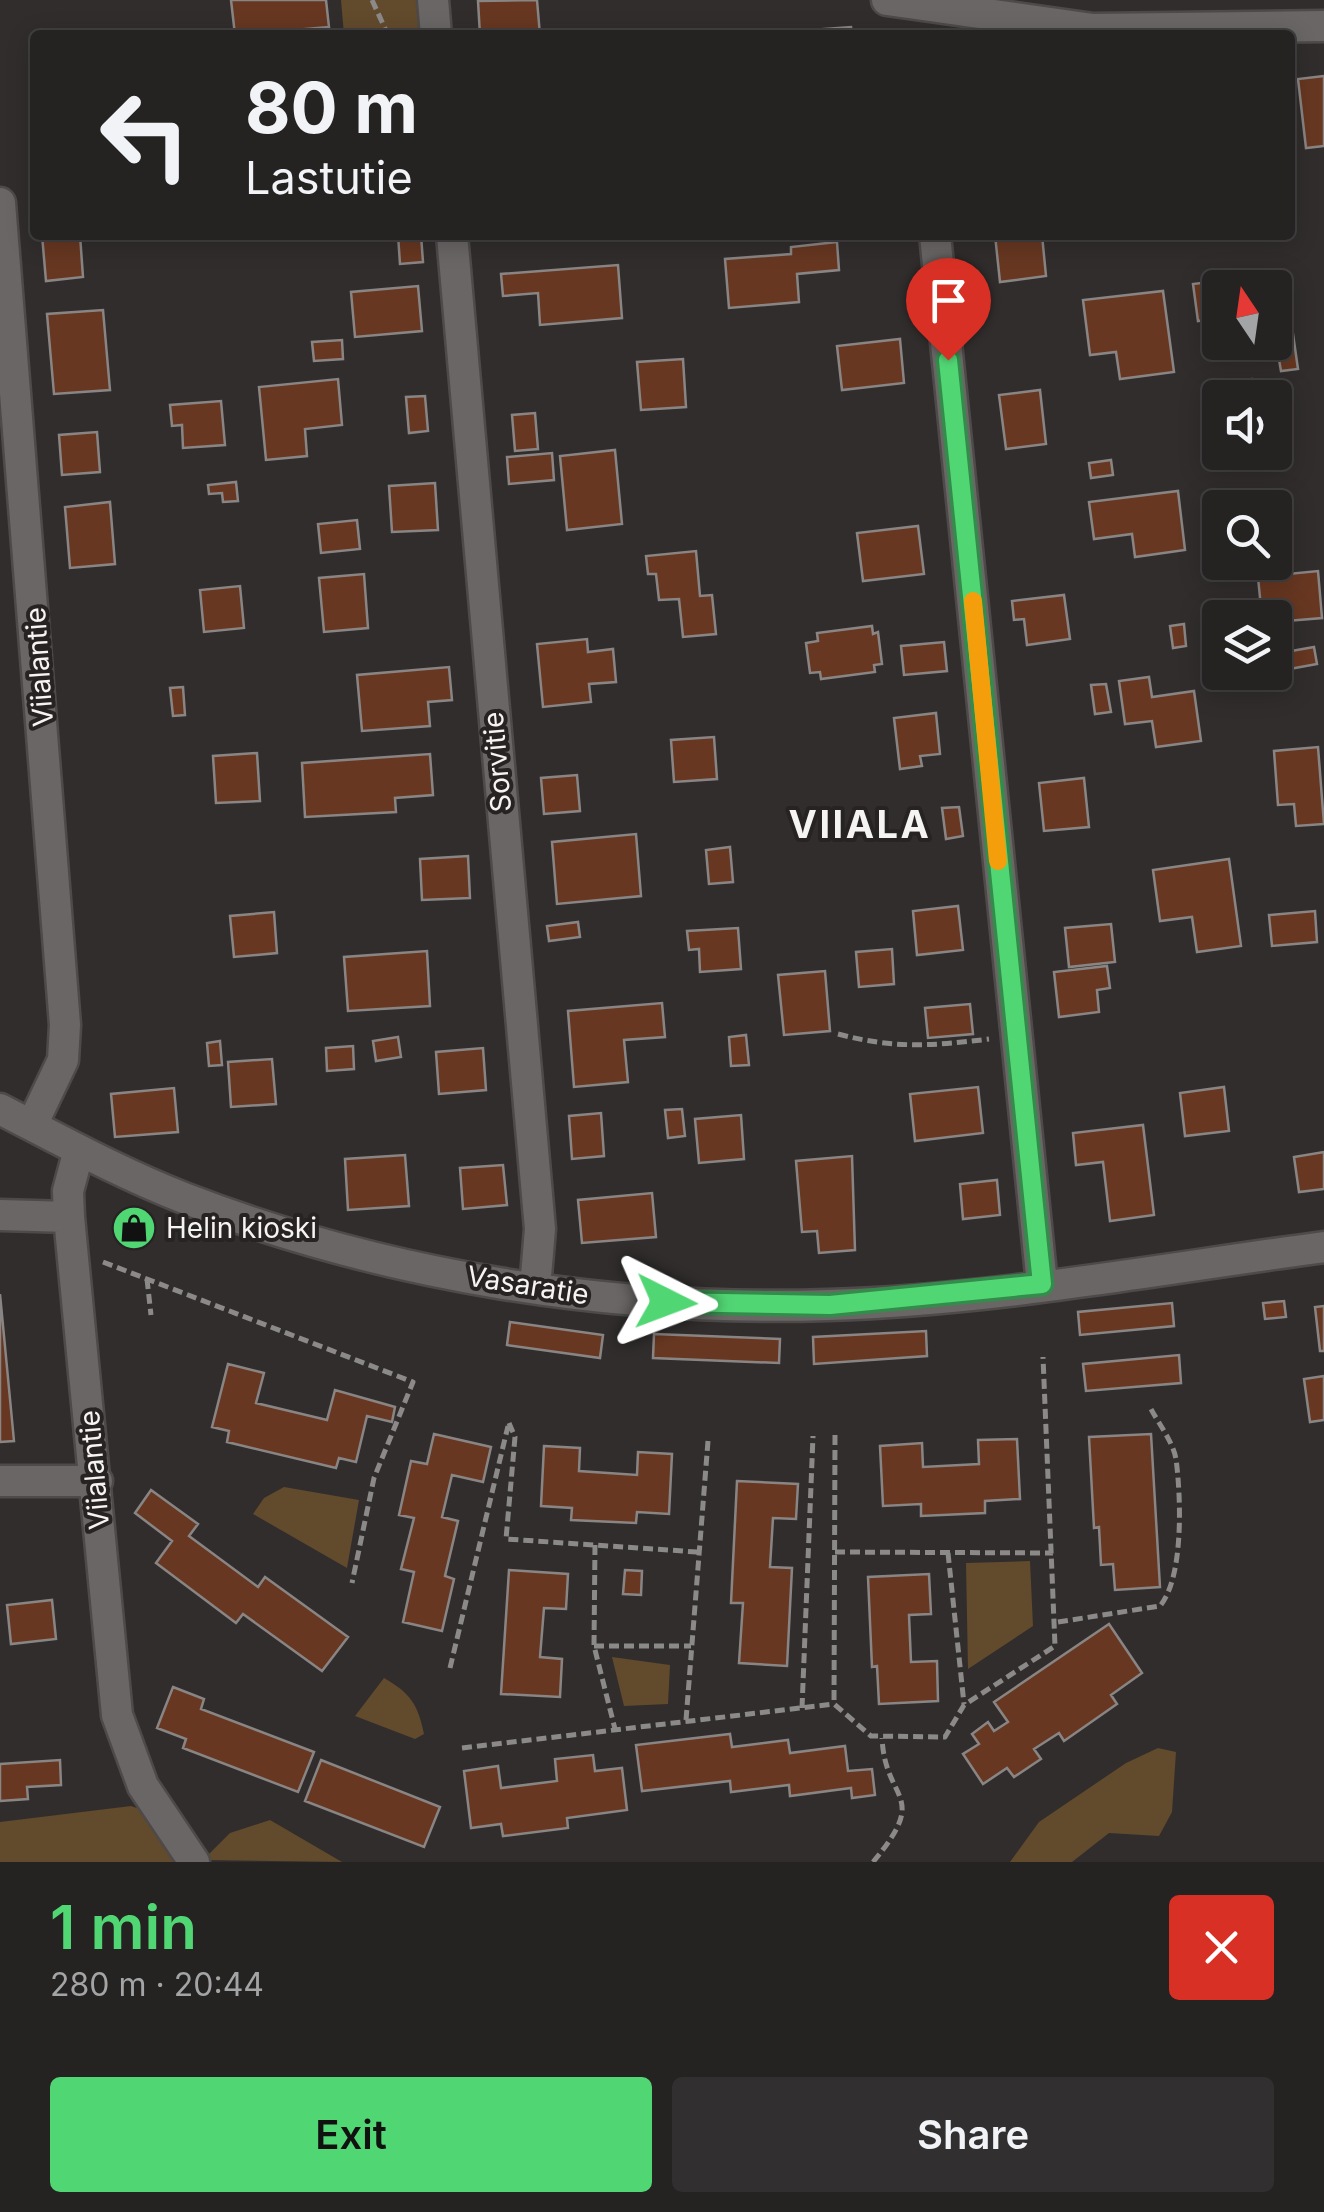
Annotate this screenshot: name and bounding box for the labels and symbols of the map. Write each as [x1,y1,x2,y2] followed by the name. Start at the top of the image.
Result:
[906,258,991,361] pin
[1202,270,1292,360] north arrow
[18,606,60,728] street label: Viialantie
[476,710,518,814] street label: Sorvitie
[789,801,931,847] district label: VIIALA
[111,1205,157,1251] shop icon: Helin kioski
[166,1211,317,1245] place label: Helin kioski
[614,1250,718,1354] position arrow
[465,1259,591,1311] street label: Vasaratie
[72,1409,116,1531] street label: Viialantie

